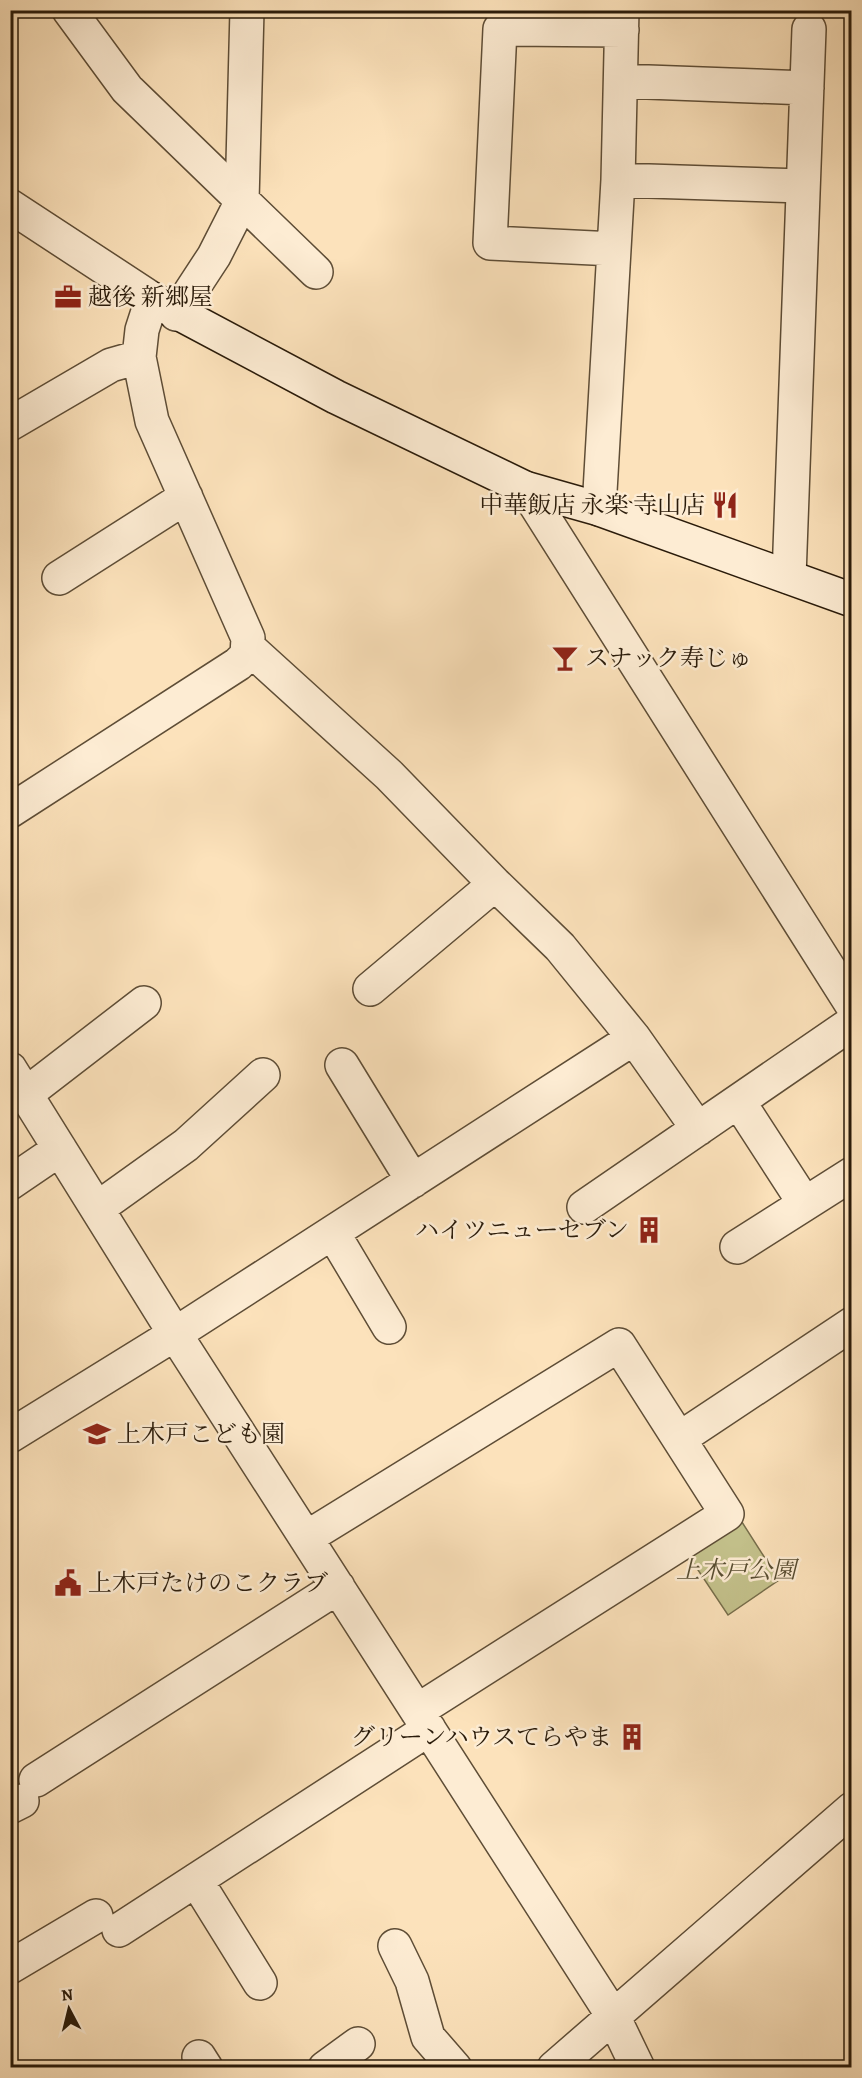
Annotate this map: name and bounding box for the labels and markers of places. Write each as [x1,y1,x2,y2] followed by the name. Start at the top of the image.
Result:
[88,281,213,313] place label: 越後 新郷屋
[53,282,83,312] office icon: 越後 新郷屋
[479,489,705,521] place label: 中華飯店 永楽 寺山店
[710,490,740,520] restaurant icon: 中華飯店 永楽 寺山店
[585,642,752,674] place label: スナック寿じゅ
[550,643,580,673] bar icon: スナック寿じゅ
[415,1214,629,1246] place label: ハイツニューセブン
[634,1215,664,1245] building icon: ハイツニューセブン
[117,1418,285,1450] place label: 上木戸こども園
[82,1419,112,1449] school or university icon: 上木戸こども園
[88,1567,328,1599] place label: 上木戸たけのこクラブ
[53,1568,83,1598] public building icon: 上木戸たけのこクラブ
[351,1721,612,1753] place label: グリーンハウスてらやま
[617,1722,647,1752] building icon: グリーンハウスてらやま

